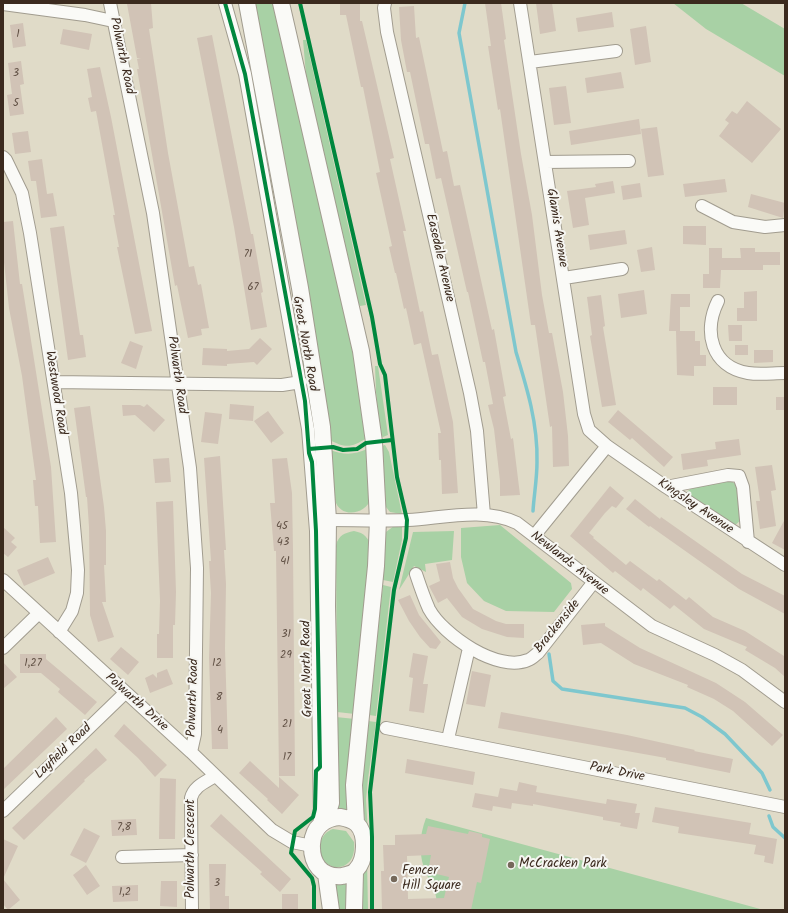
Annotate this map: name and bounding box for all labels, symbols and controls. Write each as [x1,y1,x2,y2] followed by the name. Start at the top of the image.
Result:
[105,16,137,96] street label: Polwarth Road
[16,28,20,42] house number: 1
[13,67,19,81] house number: 3
[13,97,19,111] house number: 5
[542,187,570,269] street label: Glamis Avenue
[421,212,457,304] street label: Easedale Avenue
[244,248,252,262] house number: 71
[247,281,259,295] house number: 67
[288,295,320,393] street label: Great North Road
[163,335,189,415] street label: Polwarth Road
[41,350,69,436] street label: Westwood Road
[654,476,736,538] street label: Kingsley Avenue
[276,520,288,534] house number: 45
[527,529,611,599] street label: Newlands Avenue
[277,536,289,550] house number: 43
[280,555,290,569] house number: 41
[532,597,584,657] street label: Brackenside
[299,621,317,717] street label: Great North Road
[281,628,291,642] house number: 31
[280,649,292,663] house number: 29
[24,657,42,671] house number: 1,27
[212,657,222,671] house number: 12
[185,658,203,738] street label: Polwarth Road
[101,671,171,735] street label: Polwarth Drive
[216,691,222,705] house number: 8
[282,718,292,732] house number: 21
[32,721,96,783] street label: Layfield Road
[217,724,223,738] house number: 4
[283,751,291,765] house number: 17
[588,760,646,786] street label: Park Drive
[184,799,200,899] street label: Polwarth Crescent
[117,821,131,835] house number: 7,8
[519,857,607,873] place label: McCracken Park
[506,860,516,870] marker: McCracken Park
[402,864,461,895] place label: Fencer Hill Square
[389,874,399,884] marker: Fencer Hill Square
[214,877,220,891] house number: 3
[119,886,131,900] house number: 1,2

